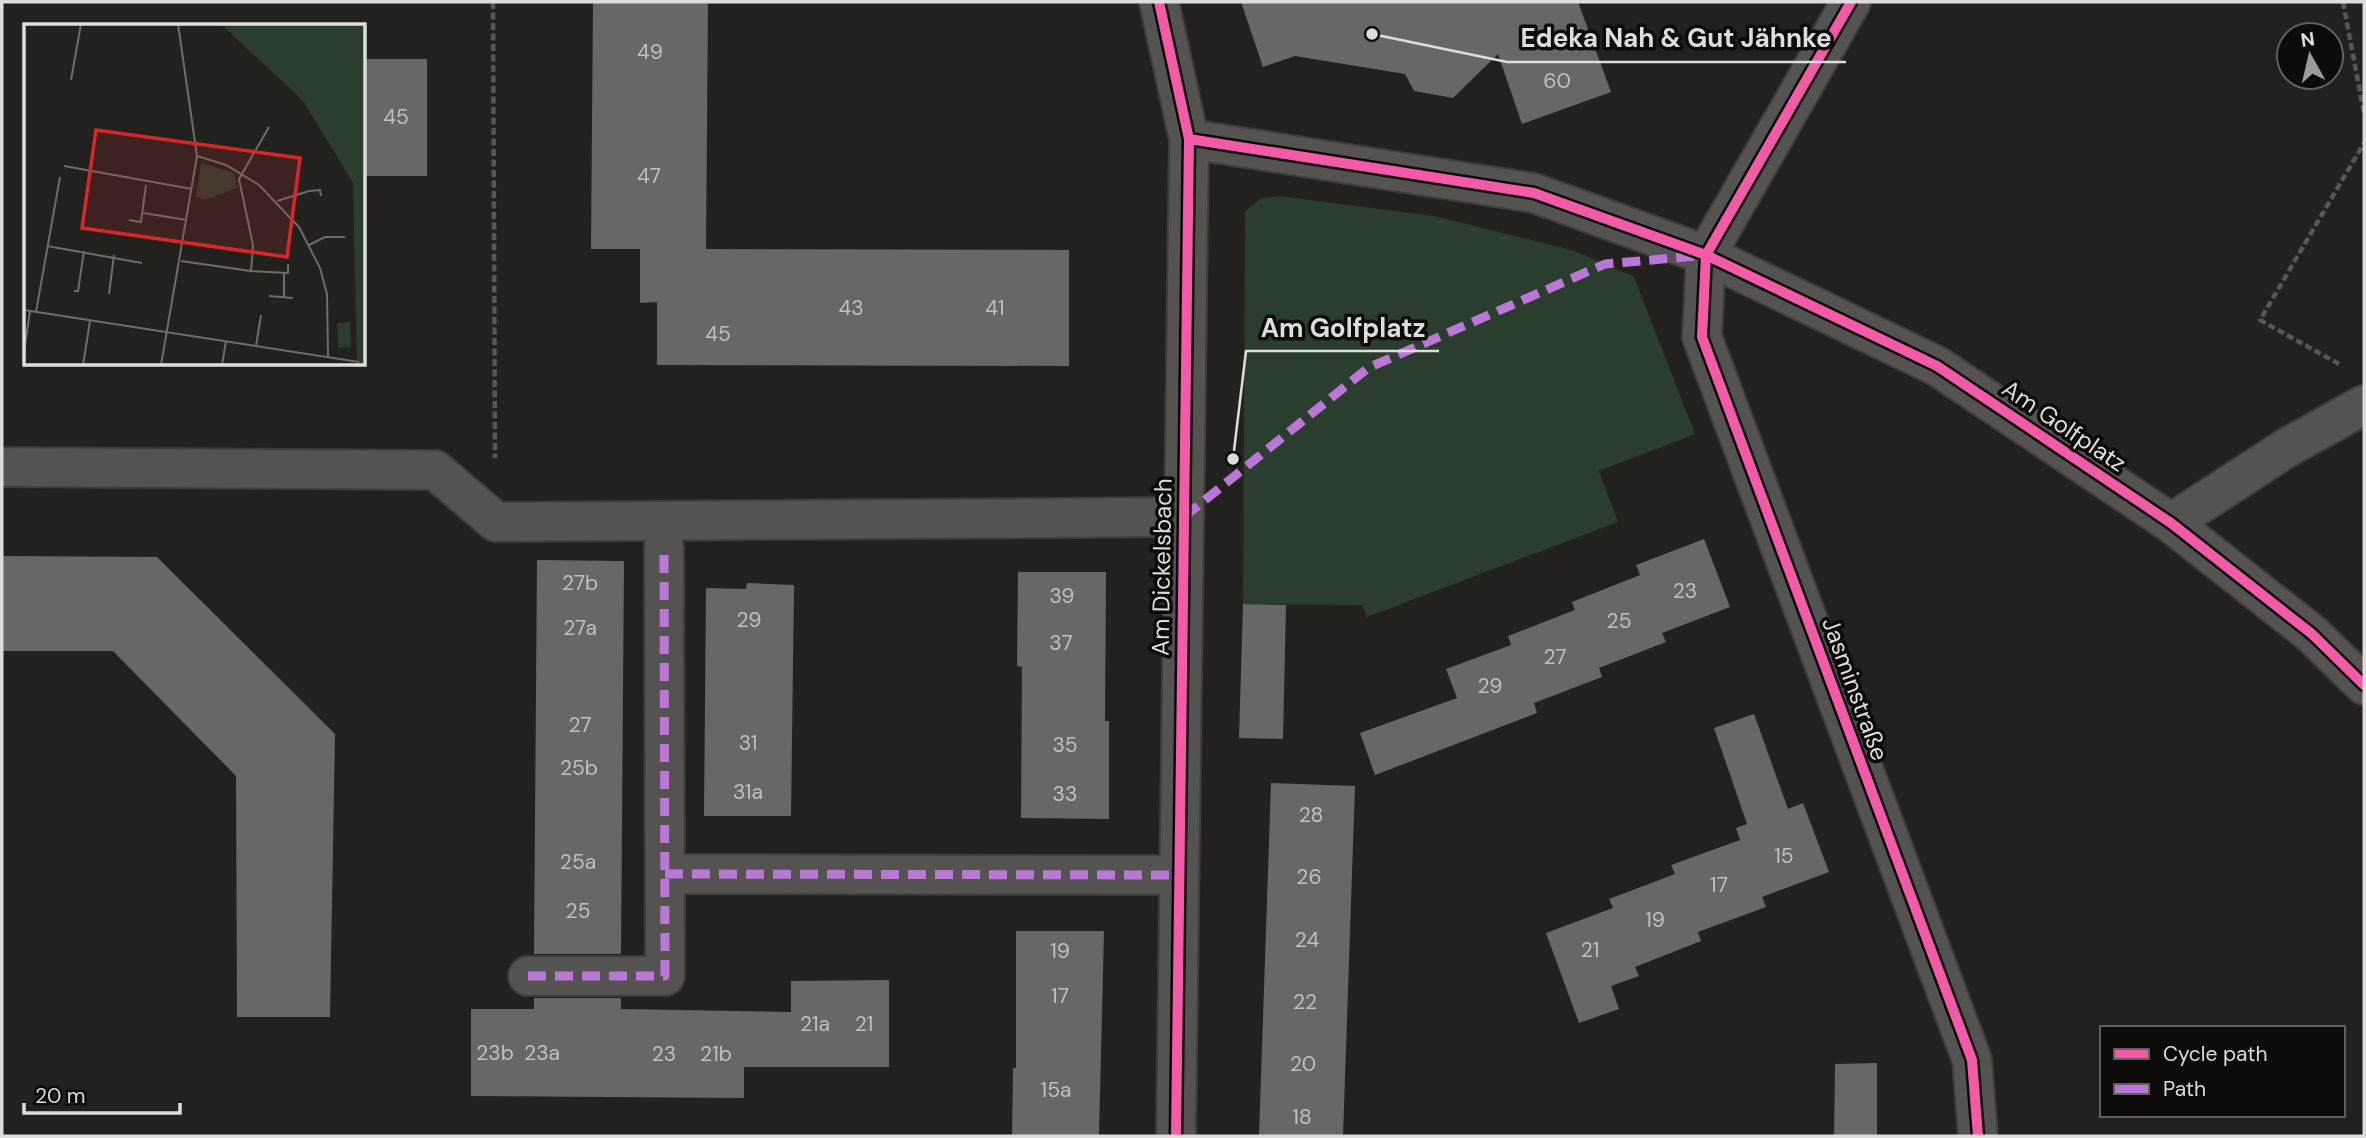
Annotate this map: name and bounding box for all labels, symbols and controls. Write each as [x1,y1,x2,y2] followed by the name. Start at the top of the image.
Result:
[1507,15,1846,62] callout: Edeka Nah & Gut Jähnke
[1520,21,1832,55] text: Edeka Nah & Gut Jähnke
[2275,21,2345,91] north arrow
[24,24,366,366] inset map
[2299,26,2316,53] text: N
[637,38,663,66] house number: 49
[1543,67,1571,95] house number: 60
[383,103,409,131] house number: 45
[637,162,661,190] house number: 47
[838,294,864,322] house number: 43
[985,294,1005,322] house number: 41
[1246,304,1439,351] callout: Am Golfplatz
[1261,311,1425,345] text: Am Golfplatz
[705,320,731,348] house number: 45
[1996,373,2132,478] street label: Am Golfplatz
[1144,478,1179,656] street label: Am Dickelsbach
[562,569,598,597] house number: 27b
[1673,577,1697,605] house number: 23
[1050,582,1075,610] house number: 39
[736,606,762,634] house number: 29
[1607,607,1631,635] house number: 25
[1815,613,1896,765] street label: Jasminstraße
[563,614,597,642] house number: 27a
[1049,629,1073,657] house number: 37
[1544,643,1566,671] house number: 27
[1477,672,1503,700] house number: 29
[569,711,591,739] house number: 27
[739,729,757,757] house number: 31
[1052,731,1078,759] house number: 35
[560,754,598,782] house number: 25b
[733,778,763,806] house number: 31a
[1053,780,1077,808] house number: 33
[1299,801,1323,829] house number: 28
[1774,842,1794,870] house number: 15
[560,848,596,876] house number: 25a
[1296,863,1322,891] house number: 26
[1710,871,1728,899] house number: 17
[566,897,590,925] house number: 25
[1645,906,1665,934] house number: 19
[1295,926,1319,954] house number: 24
[1581,936,1599,964] house number: 21
[1050,937,1070,965] house number: 19
[1051,982,1069,1010] house number: 17
[1293,988,1317,1016] house number: 22
[800,1010,830,1038] house number: 21a
[855,1010,873,1038] house number: 21
[2100,1026,2345,1117] legend
[476,1039,514,1067] house number: 23b
[524,1039,560,1067] house number: 23a
[652,1040,676,1068] house number: 23
[700,1040,732,1068] house number: 21b
[2163,1040,2268,1068] text: Cycle path
[1290,1050,1316,1078] house number: 20
[24,1072,180,1116] scale bar
[2163,1075,2206,1103] text: Path
[1041,1076,1071,1104] house number: 15a
[35,1082,86,1110] text: 20 m
[1292,1103,1312,1131] house number: 18

